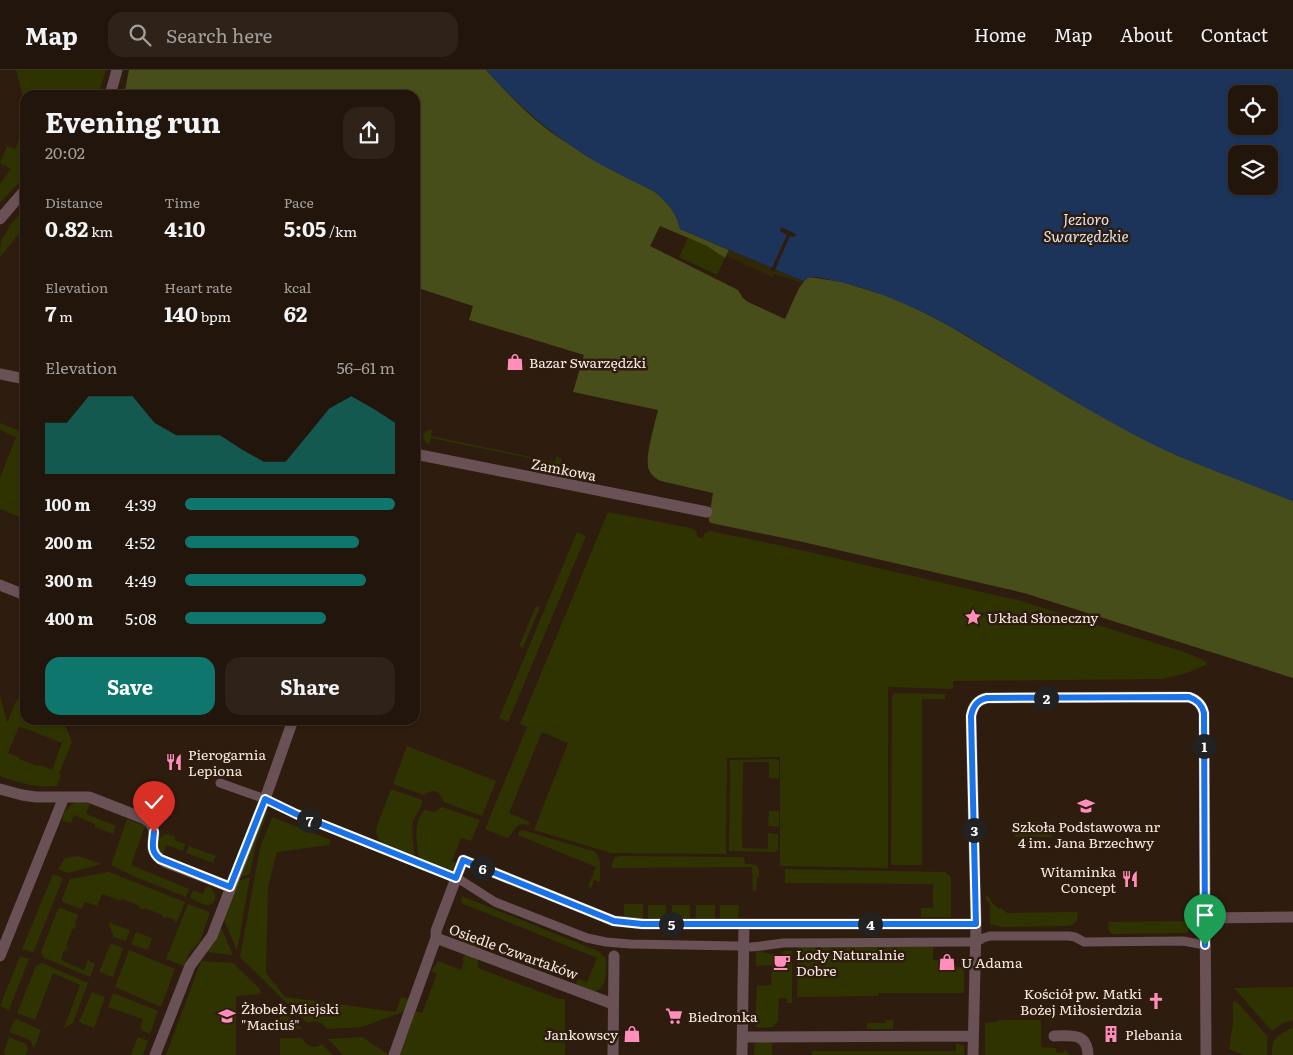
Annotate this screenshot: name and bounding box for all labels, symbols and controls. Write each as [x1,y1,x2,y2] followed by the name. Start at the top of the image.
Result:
[108,12,458,57] search box
[25,17,78,52] text: Map
[126,21,154,49] icon: search
[166,21,272,49] text: Search here
[974,21,1026,48] text: Home
[1054,21,1092,48] text: Map
[1120,21,1173,48] text: About
[1201,21,1268,48] text: Contact
[1228,85,1278,195] map controls
[1228,85,1278,135] button: locate
[45,100,221,142] text: Evening run
[343,107,395,159] button: share
[45,140,85,164] text: 20:02
[1228,145,1278,195] button: layers
[45,192,103,212] text: Distance
[164,192,200,212] text: Time
[284,192,314,212] text: Pace
[1043,207,1129,247] water label: Jezioro Swarzędzkie
[45,212,88,243] text: 0.82
[164,212,206,243] text: 4:10
[284,212,326,243] text: 5:05
[88,221,113,241] text: km
[326,221,357,241] text: /km
[45,277,108,297] text: Elevation
[164,277,232,297] text: Heart rate
[284,277,311,297] text: kcal
[45,297,56,328] text: 7
[164,297,198,328] text: 140
[284,297,307,328] text: 62
[56,306,73,326] text: m
[198,306,231,326] text: bpm
[505,352,525,372] shop icon: Bazar Swarzędzki
[529,352,647,372] place label: Bazar Swarzędzki
[45,355,117,379] text: Elevation
[336,355,395,379] text: 56–61 m
[530,453,599,485] street label: Zamkowa
[45,492,91,516] text: 100 m
[125,492,156,516] text: 4:39
[45,530,92,554] text: 200 m
[125,530,155,554] text: 4:52
[45,568,93,592] text: 300 m
[125,568,156,592] text: 4:49
[45,606,94,630] text: 400 m
[125,606,157,630] text: 5:08
[963,607,983,627] place icon: Układ Słoneczny
[987,607,1099,627] place label: Układ Słoneczny
[45,657,215,715] button: Save
[225,657,395,715] button: Share
[1034,686,1058,710] pin: 2
[1043,688,1050,708] text: 2
[1192,734,1216,758] pin: 1
[1202,736,1207,756] text: 1
[188,744,267,780] place label: Pierogarnia Lepiona
[164,752,184,772] restaurant icon: Pierogarnia Lepiona
[133,781,175,832] pin
[140,788,168,816] icon: check
[1076,796,1096,816] school or university icon: Szkoła Podstawowa nr 4 im. Jana Brzechwy
[296,808,322,832] pin: 7
[306,810,313,830] text: 7
[1012,816,1161,852] place label: Szkoła Podstawowa nr 4 im. Jana Brzechwy
[962,818,986,842] pin: 3
[971,820,978,840] text: 3
[470,856,494,880] pin: 6
[478,858,487,878] text: 6
[1040,861,1116,897] place label: Witaminka Concept
[1120,869,1140,889] restaurant icon: Witaminka Concept
[1184,894,1226,945] pin
[1191,901,1219,929] icon: arrive
[658,912,684,936] pin: 5
[858,912,882,936] pin: 4
[668,914,675,934] text: 5
[866,914,875,934] text: 4
[447,918,581,984] street label: Osiedle Czwartaków
[796,944,905,980] place label: Lody Naturalnie Dobre
[772,952,792,972] cafe icon: Lody Naturalnie Dobre
[937,952,957,972] shop icon: U Adama
[961,952,1023,972] place label: U Adama
[1020,983,1142,1019] place label: Kościół pw. Matki Bożej Miłosierdzia
[1146,991,1166,1011] church icon: Kościół pw. Matki Bożej Miłosierdzia
[241,998,339,1034] place label: Żłobek Miejski "Maciuś"
[217,1006,237,1026] school or university icon: Żłobek Miejski "Maciuś"
[664,1006,684,1026] supermarket icon: Biedronka
[688,1006,758,1026] place label: Biedronka
[544,1024,619,1044] place label: Jankowscy
[622,1024,642,1044] shop icon: Jankowscy
[1101,1024,1121,1044] building icon: Plebania
[1125,1024,1183,1044] place label: Plebania

